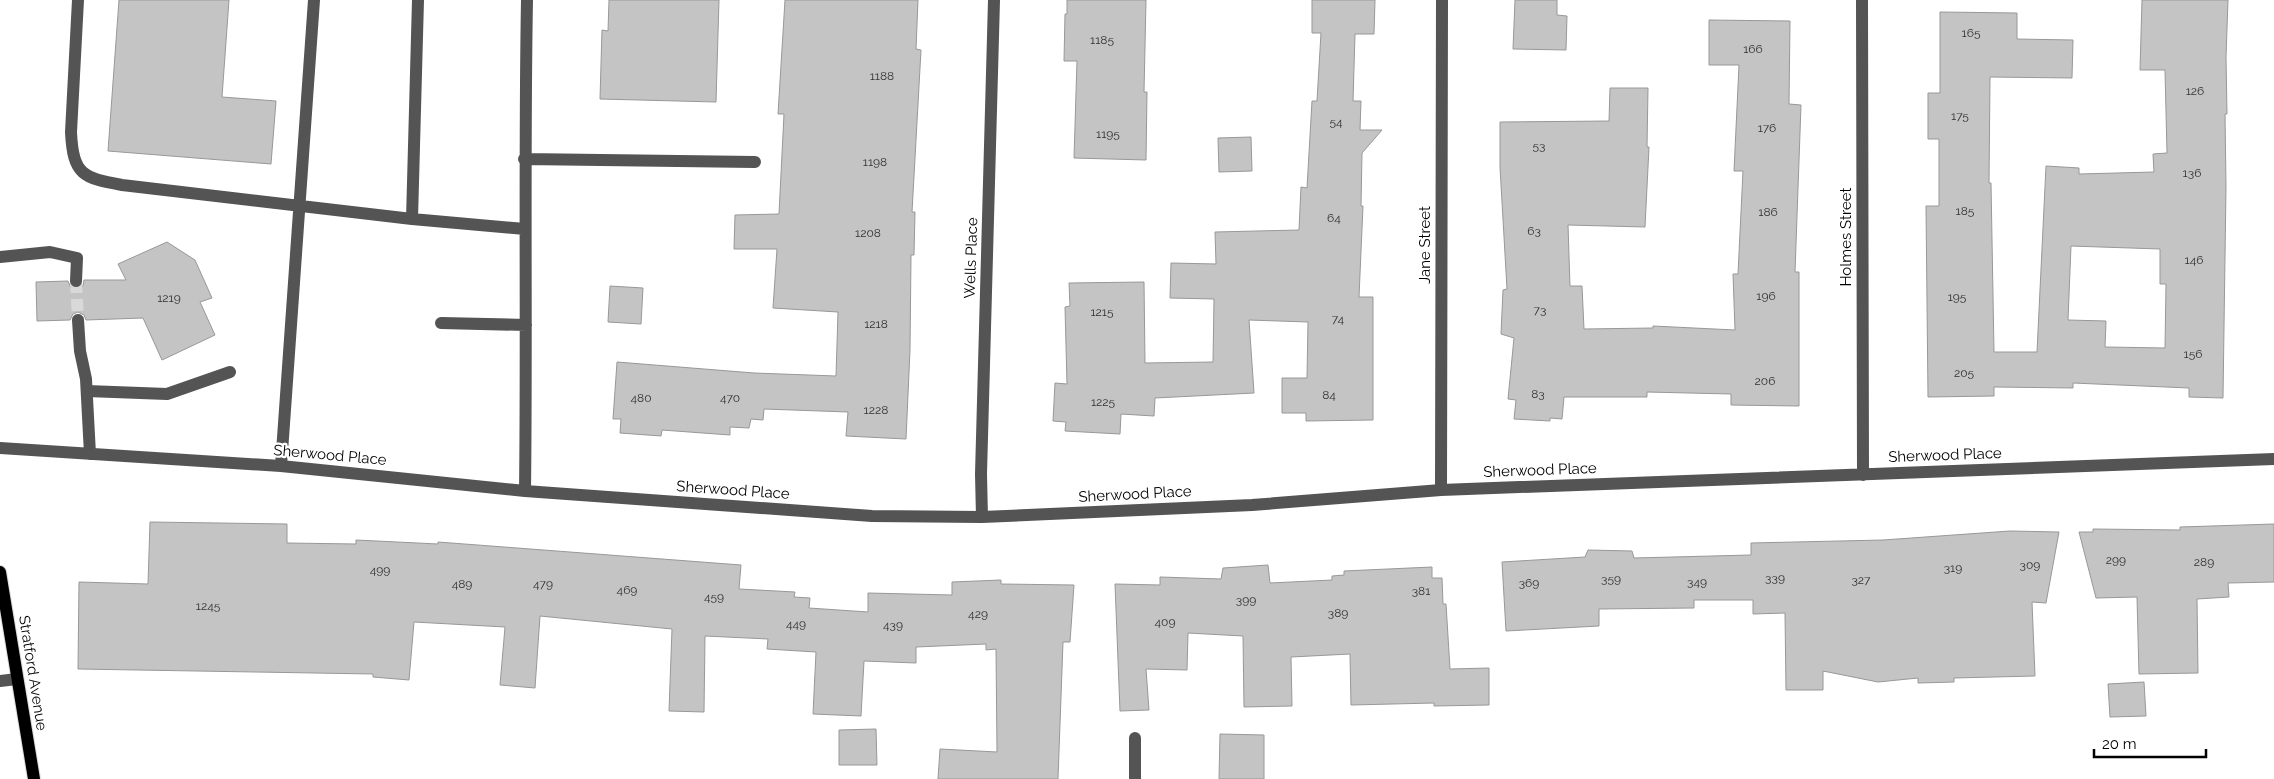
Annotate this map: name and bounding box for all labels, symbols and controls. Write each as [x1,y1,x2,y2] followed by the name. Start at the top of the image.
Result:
[1962,26,1981,40] house number: 165
[1090,33,1114,47] house number: 1185
[1743,42,1763,56] house number: 166
[870,69,894,83] house number: 1188
[2186,84,2204,98] house number: 126
[1951,109,1969,123] house number: 175
[1329,115,1343,129] house number: 54
[1758,121,1776,135] house number: 176
[1096,127,1120,141] house number: 1195
[1533,139,1545,153] house number: 53
[863,155,887,169] house number: 1198
[2183,166,2201,180] house number: 136
[1837,187,1855,287] street label: Holmes Street
[1956,204,1975,218] house number: 185
[1758,205,1778,219] house number: 186
[1416,206,1434,284] street label: Jane Street
[1327,211,1341,225] house number: 64
[961,217,981,299] street label: Wells Place
[1527,224,1541,238] house number: 63
[855,226,881,240] house number: 1208
[2185,253,2203,267] house number: 146
[1756,289,1776,303] house number: 196
[1948,290,1967,304] house number: 195
[157,291,181,305] house number: 1219
[1534,303,1546,317] house number: 73
[1090,305,1114,319] house number: 1215
[1332,312,1345,326] house number: 74
[864,317,888,331] house number: 1218
[2184,347,2202,361] house number: 156
[1954,366,1975,380] house number: 205
[1755,374,1775,388] house number: 206
[1531,387,1545,401] house number: 83
[1322,388,1336,402] house number: 84
[630,391,652,405] house number: 480
[720,391,740,405] house number: 470
[1091,395,1116,409] house number: 1225
[864,403,888,417] house number: 1228
[273,441,387,469] street label: Sherwood Place
[1888,444,2002,466] street label: Sherwood Place
[1483,459,1597,481] street label: Sherwood Place
[676,477,790,503] street label: Sherwood Place
[1078,482,1192,506] street label: Sherwood Place
[2106,553,2126,567] house number: 299
[2194,555,2214,569] house number: 289
[2020,558,2040,572] house number: 309
[1944,561,1962,575] house number: 319
[370,563,390,577] house number: 499
[1765,571,1785,585] house number: 339
[1601,572,1621,586] house number: 359
[1851,573,1871,587] house number: 327
[1687,575,1707,589] house number: 349
[1519,576,1539,590] house number: 369
[452,577,472,591] house number: 489
[533,577,553,591] house number: 479
[617,583,637,597] house number: 469
[1412,584,1430,598] house number: 381
[704,590,724,604] house number: 459
[1236,593,1256,607] house number: 399
[196,599,221,613] house number: 1245
[1328,606,1348,620] house number: 389
[968,607,988,621] house number: 429
[15,614,51,732] street label: Stratford Avenue
[1155,615,1175,629] house number: 409
[786,617,806,631] house number: 449
[883,618,903,632] house number: 439
[2094,726,2206,758] scale bar
[2102,735,2137,753] text: 20 m

